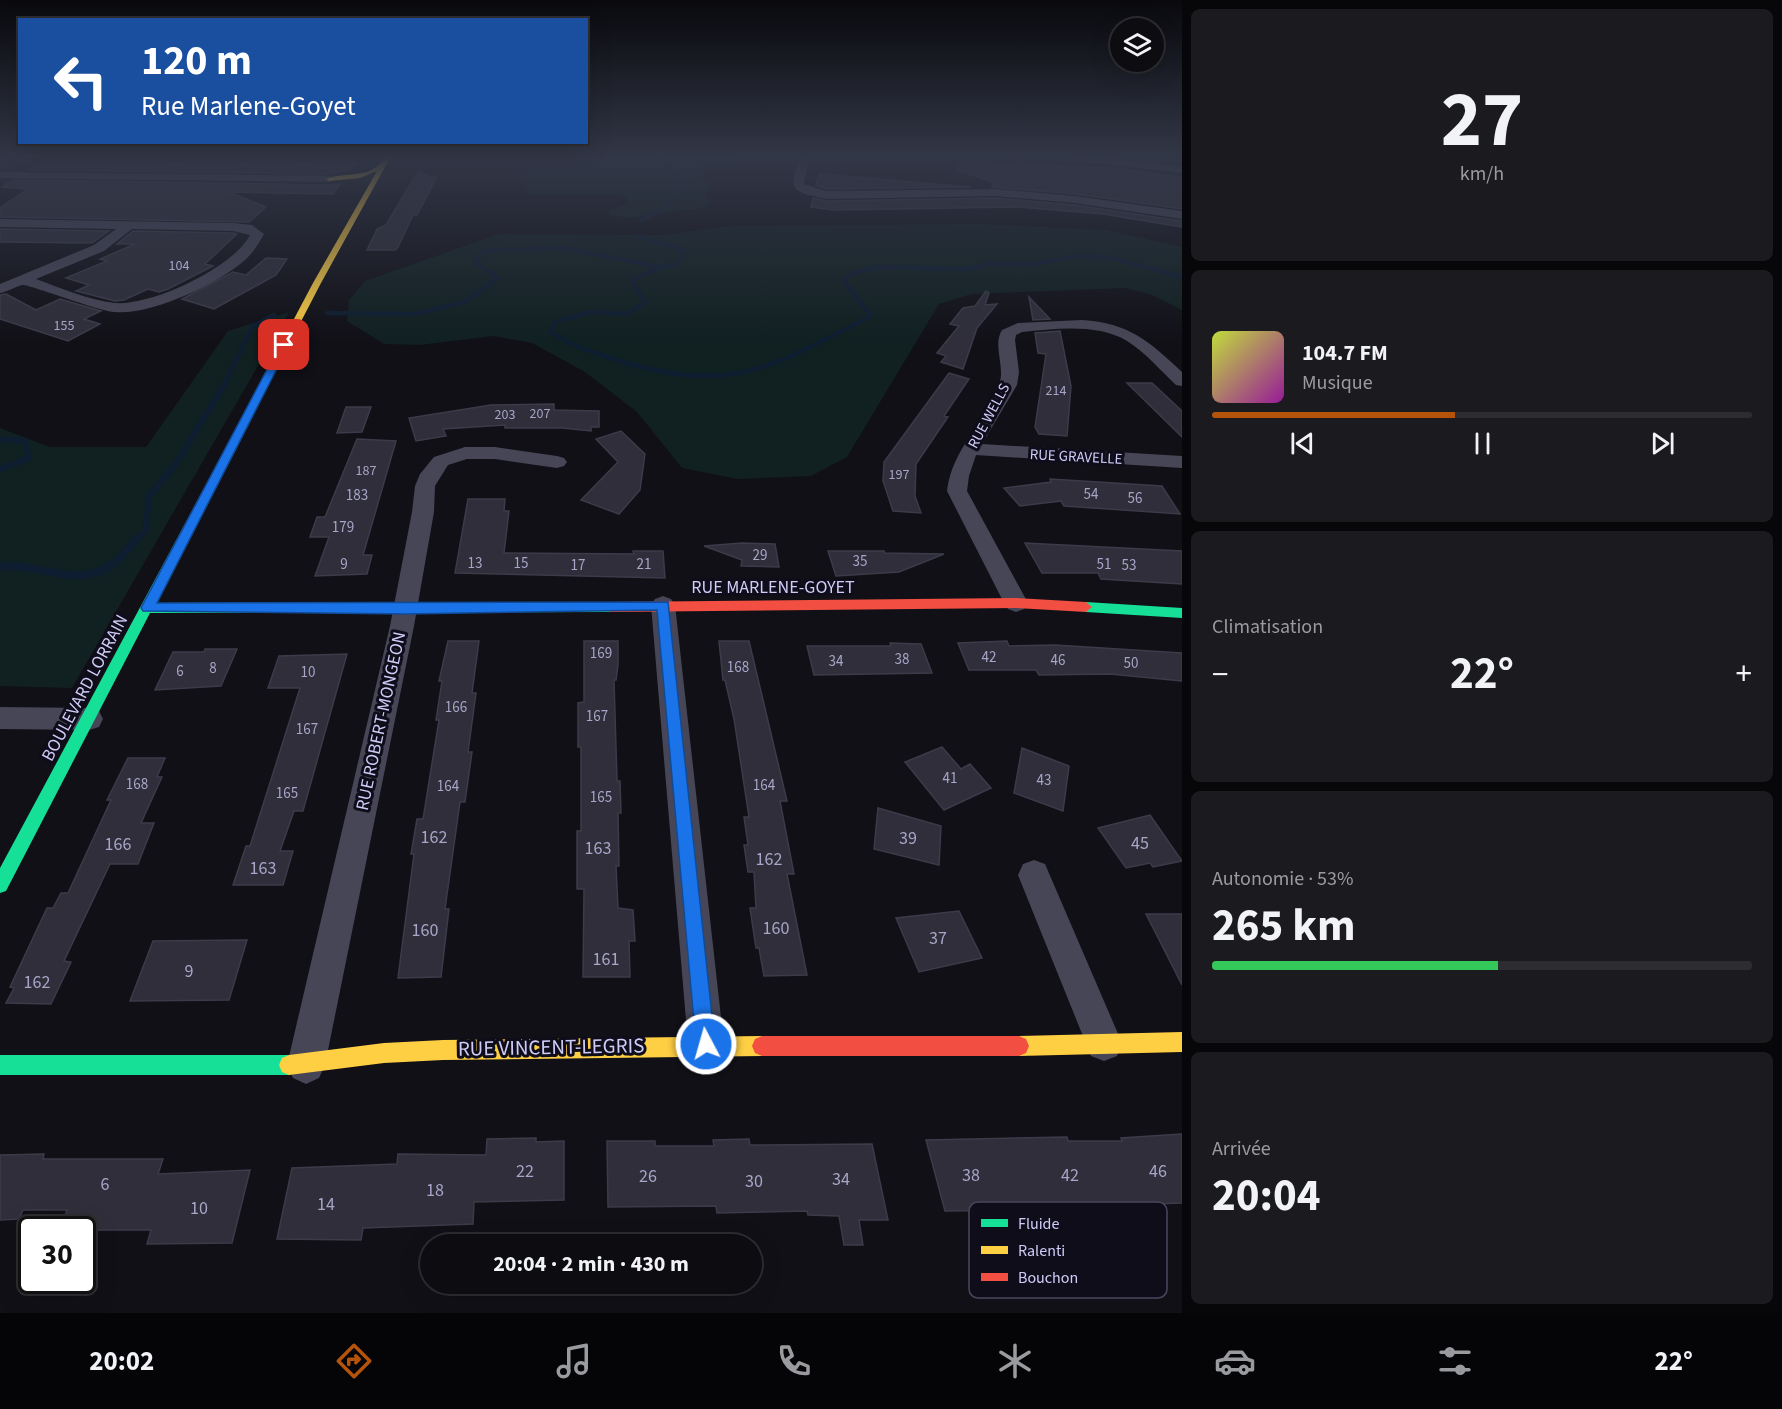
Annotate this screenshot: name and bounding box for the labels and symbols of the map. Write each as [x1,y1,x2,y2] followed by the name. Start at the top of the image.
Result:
[169,256,189,276] house number: 104
[54,316,74,336] house number: 155
[258,319,309,370] pin
[963,380,1015,452] street label: RUE WELLS
[1046,381,1066,401] house number: 214
[530,404,550,424] house number: 207
[495,405,515,425] house number: 203
[1029,444,1123,470] street label: RUE GRAVELLE
[356,461,376,481] house number: 187
[889,465,909,485] house number: 197
[1084,484,1099,505] house number: 54
[346,485,368,506] house number: 183
[1128,488,1142,509] house number: 56
[332,517,354,538] house number: 179
[753,545,767,566] house number: 29
[853,551,867,572] house number: 35
[468,553,482,574] house number: 13
[514,553,528,574] house number: 15
[340,554,348,575] house number: 9
[637,554,651,575] house number: 21
[1097,554,1111,575] house number: 51
[571,555,585,576] house number: 17
[1122,555,1136,576] house number: 53
[691,575,855,600] street label: RUE MARLENE-GOYET
[36,610,134,766] street label: BOULEVARD LORRAIN
[350,629,412,813] street label: RUE ROBERT-MONGEON
[590,643,612,664] house number: 169
[982,647,996,668] house number: 42
[895,649,909,670] house number: 38
[1051,650,1065,671] house number: 46
[829,651,844,672] house number: 34
[1124,653,1138,674] house number: 50
[727,657,749,678] house number: 168
[209,658,217,679] house number: 8
[176,661,184,682] house number: 6
[301,662,315,683] house number: 10
[445,697,467,718] house number: 166
[586,706,608,727] house number: 167
[296,719,318,740] house number: 167
[943,768,957,789] house number: 41
[1037,770,1051,791] house number: 43
[126,774,148,795] house number: 168
[753,775,776,796] house number: 164
[437,776,460,797] house number: 164
[276,783,298,804] house number: 165
[590,787,612,808] house number: 165
[421,825,447,850] house number: 162
[899,826,917,851] house number: 39
[1131,831,1149,856] house number: 45
[105,832,131,857] house number: 166
[585,836,611,861] house number: 163
[756,847,782,872] house number: 162
[250,856,276,881] house number: 163
[763,916,789,941] house number: 160
[412,918,438,943] house number: 160
[929,926,947,951] house number: 37
[593,947,619,972] house number: 161
[185,959,194,984] house number: 9
[24,970,50,995] house number: 162
[674,1012,738,1076] position arrow
[457,1030,645,1064] street label: RUE VINCENT-LEGRIS
[516,1159,534,1184] house number: 22
[1149,1159,1167,1184] house number: 46
[962,1163,980,1188] house number: 38
[1061,1163,1079,1188] house number: 42
[639,1164,657,1189] house number: 26
[832,1167,850,1192] house number: 34
[745,1169,763,1194] house number: 30
[101,1172,110,1197] house number: 6
[426,1178,444,1203] house number: 18
[317,1192,335,1217] house number: 14
[190,1196,208,1221] house number: 10
[969,1202,1167,1298] legend
[1018,1213,1060,1235] text: Fluide
[18,1216,96,1294] speed limit sign: 30
[1018,1240,1065,1262] text: Ralenti
[1018,1267,1078,1289] text: Bouchon

